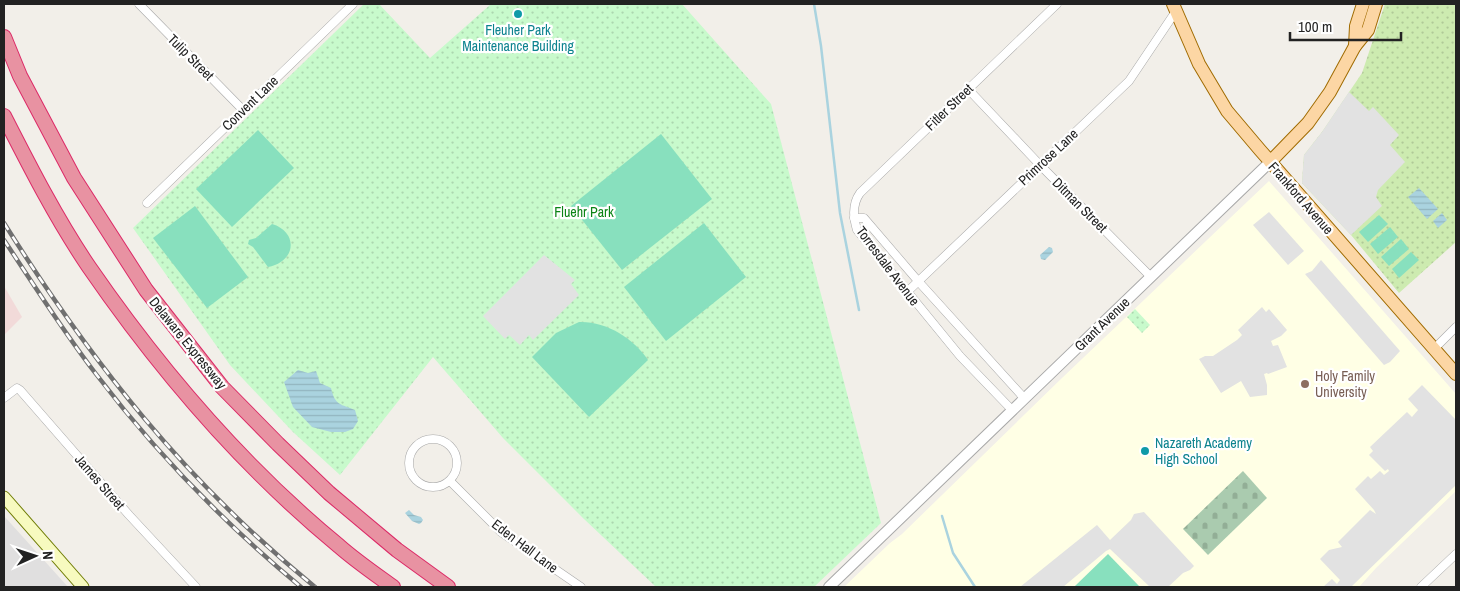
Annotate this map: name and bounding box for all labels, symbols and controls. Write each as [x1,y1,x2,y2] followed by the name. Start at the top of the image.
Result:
[512,8,524,20] marker: Fleuher Park Maintenance Building
[1290,10,1401,42] scale bar
[1298,16,1332,37] text: 100 m
[462,21,574,55] place label: Fleuher Park Maintenance Building
[164,30,218,84] street label: Tulip Street
[218,72,282,134] street label: Convent Lane
[921,80,977,134] street label: Fitler Street
[1014,125,1082,189] street label: Primrose Lane
[1265,158,1337,238] street label: Frankford Avenue
[1049,174,1111,236] street label: Ditman Street
[554,203,614,221] park label: Fluehr Park
[852,223,924,309] street label: Torresdale Avenue
[145,293,231,393] street label: Delaware Expressway
[1071,293,1133,355] street label: Grant Avenue
[1315,367,1375,401] place label: Holy Family University
[1299,378,1311,390] marker: Holy Family University
[1155,434,1252,468] place label: Nazareth Academy High School
[1139,445,1151,457] marker: Nazareth Academy High School
[71,451,129,513] street label: James Street
[488,515,562,577] street label: Eden Hall Lane
[10,531,60,581] north arrow
[39,551,57,560] text: N

